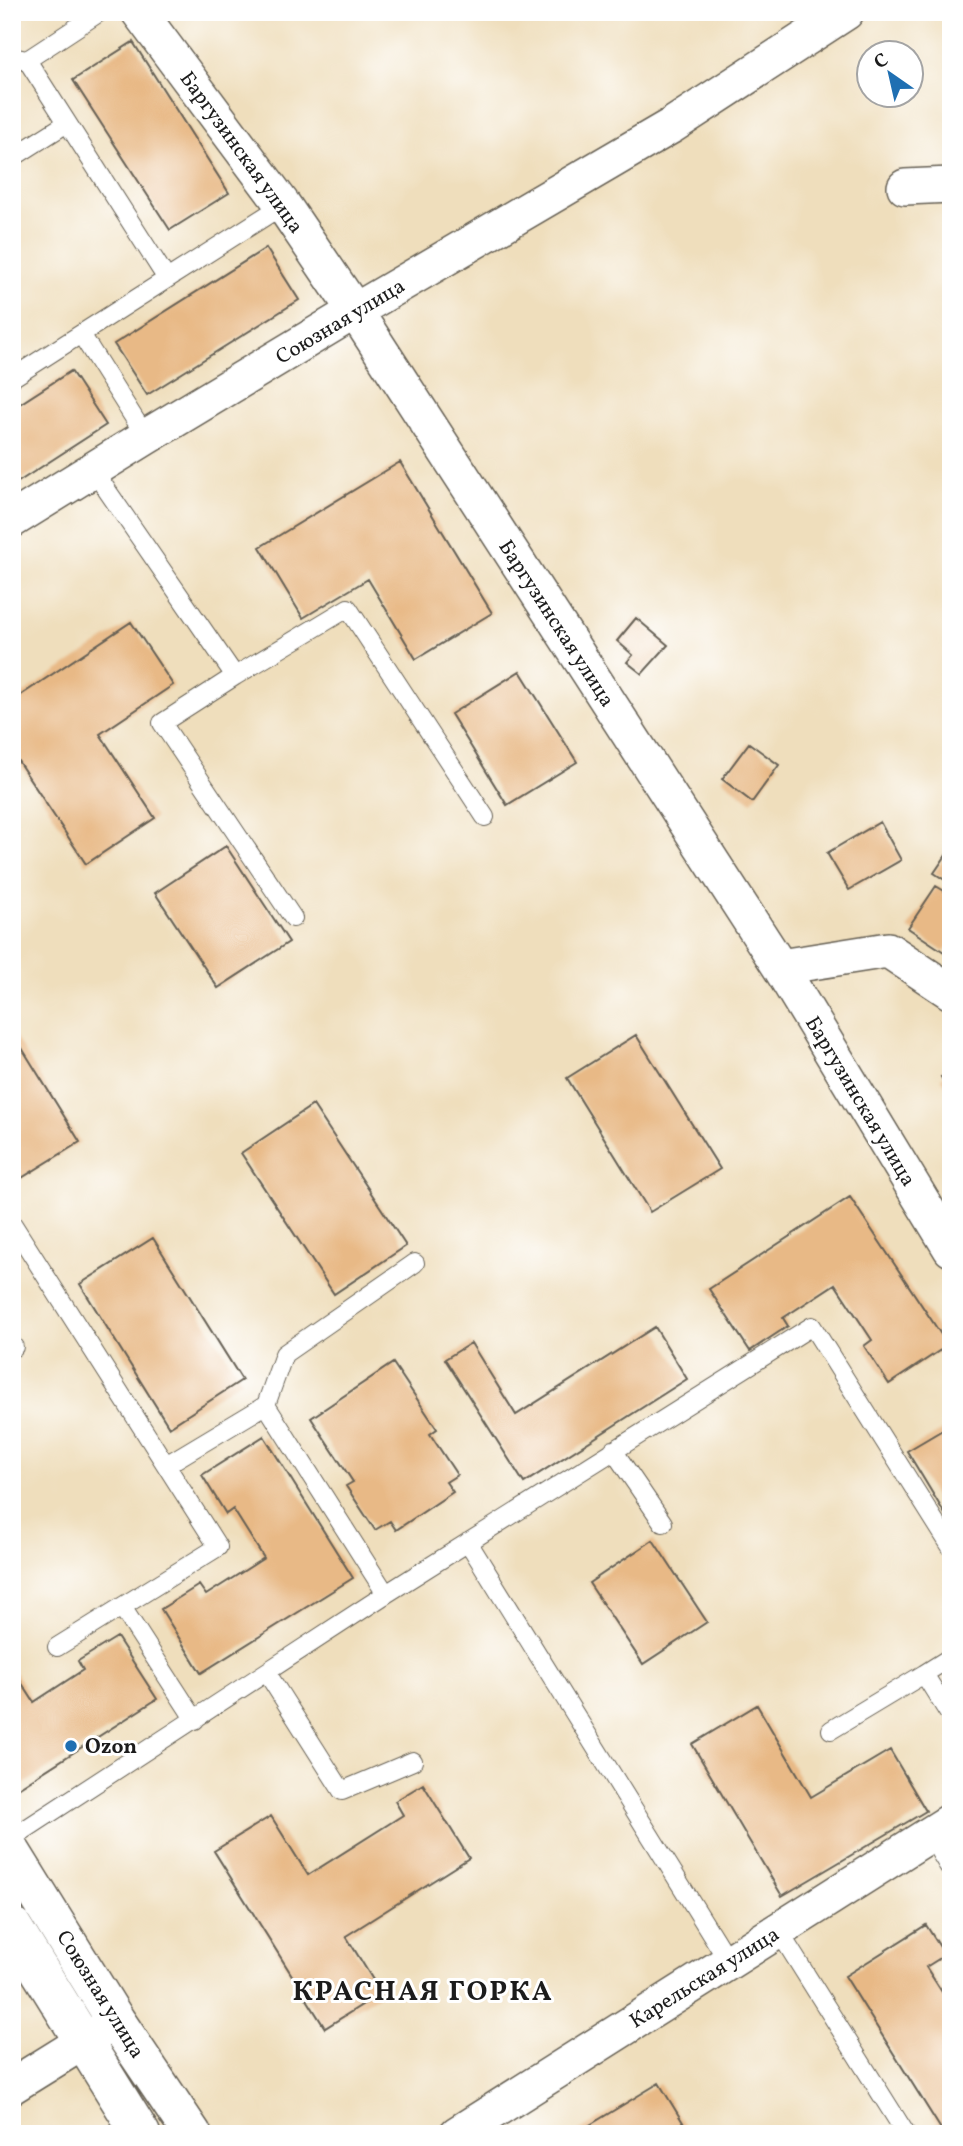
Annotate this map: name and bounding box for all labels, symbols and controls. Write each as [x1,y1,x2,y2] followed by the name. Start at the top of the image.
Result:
[855,38,925,108] north arrow
[869,47,894,76] text: С
[172,66,310,240] street label: Баргузинская улица
[271,272,411,372] street label: Союзная улица
[491,535,621,713] street label: Баргузинская улица
[797,1011,922,1192] street label: Баргузинская улица
[85,1733,137,1762] place label: Ozon
[63,1738,79,1754] marker: Ozon
[624,1920,785,2036] street label: Карельская улица
[49,1925,151,2064] street label: Союзная улица
[292,1973,554,2012] district label: КРАСНАЯ ГОРКА

